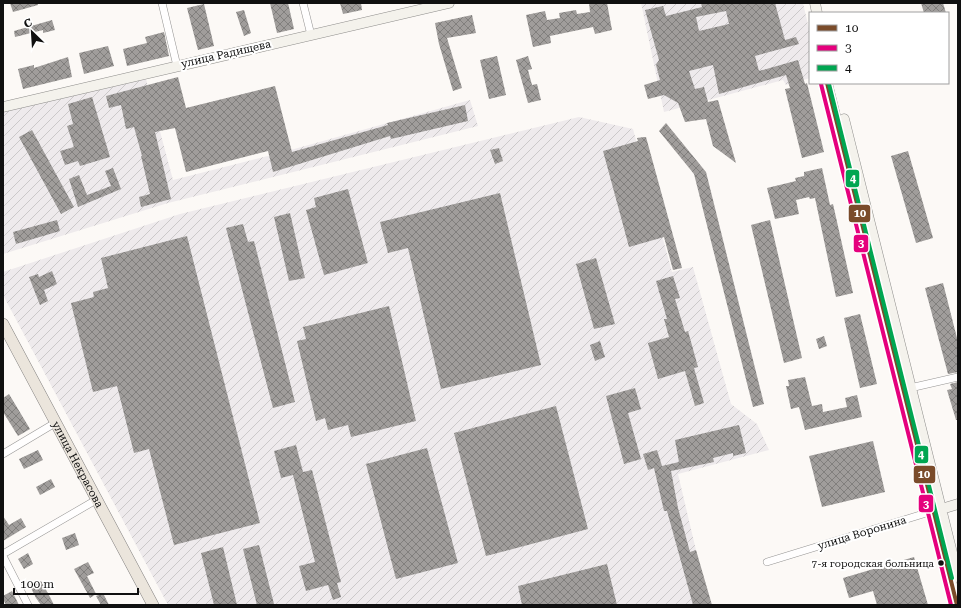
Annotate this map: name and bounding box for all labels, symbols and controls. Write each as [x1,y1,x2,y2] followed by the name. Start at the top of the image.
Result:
[12,12,52,52] north arrow
[809,12,949,84] legend
[22,16,34,31] text: С
[845,21,859,35] text: 10
[180,37,272,71] street label: улица Радищева
[845,41,852,55] text: 3
[845,61,852,75] text: 4
[845,169,860,188] line badge: 4
[850,172,857,185] text: 4
[848,204,871,223] line badge: 10
[854,207,866,220] text: 10
[853,234,869,253] line badge: 3
[858,237,864,250] text: 3
[49,419,106,510] street label: улица Некрасова
[914,445,929,464] line badge: 4
[918,448,925,461] text: 4
[913,465,936,484] line badge: 10
[918,468,930,481] text: 10
[918,494,934,513] line badge: 3
[923,498,929,511] text: 3
[816,513,908,553] street label: улица Воронина
[812,558,935,569] place label: 7-я городская больница
[936,558,946,568] marker: 7-я городская больница
[14,570,138,596] scale bar
[20,577,54,591] text: 100 m

